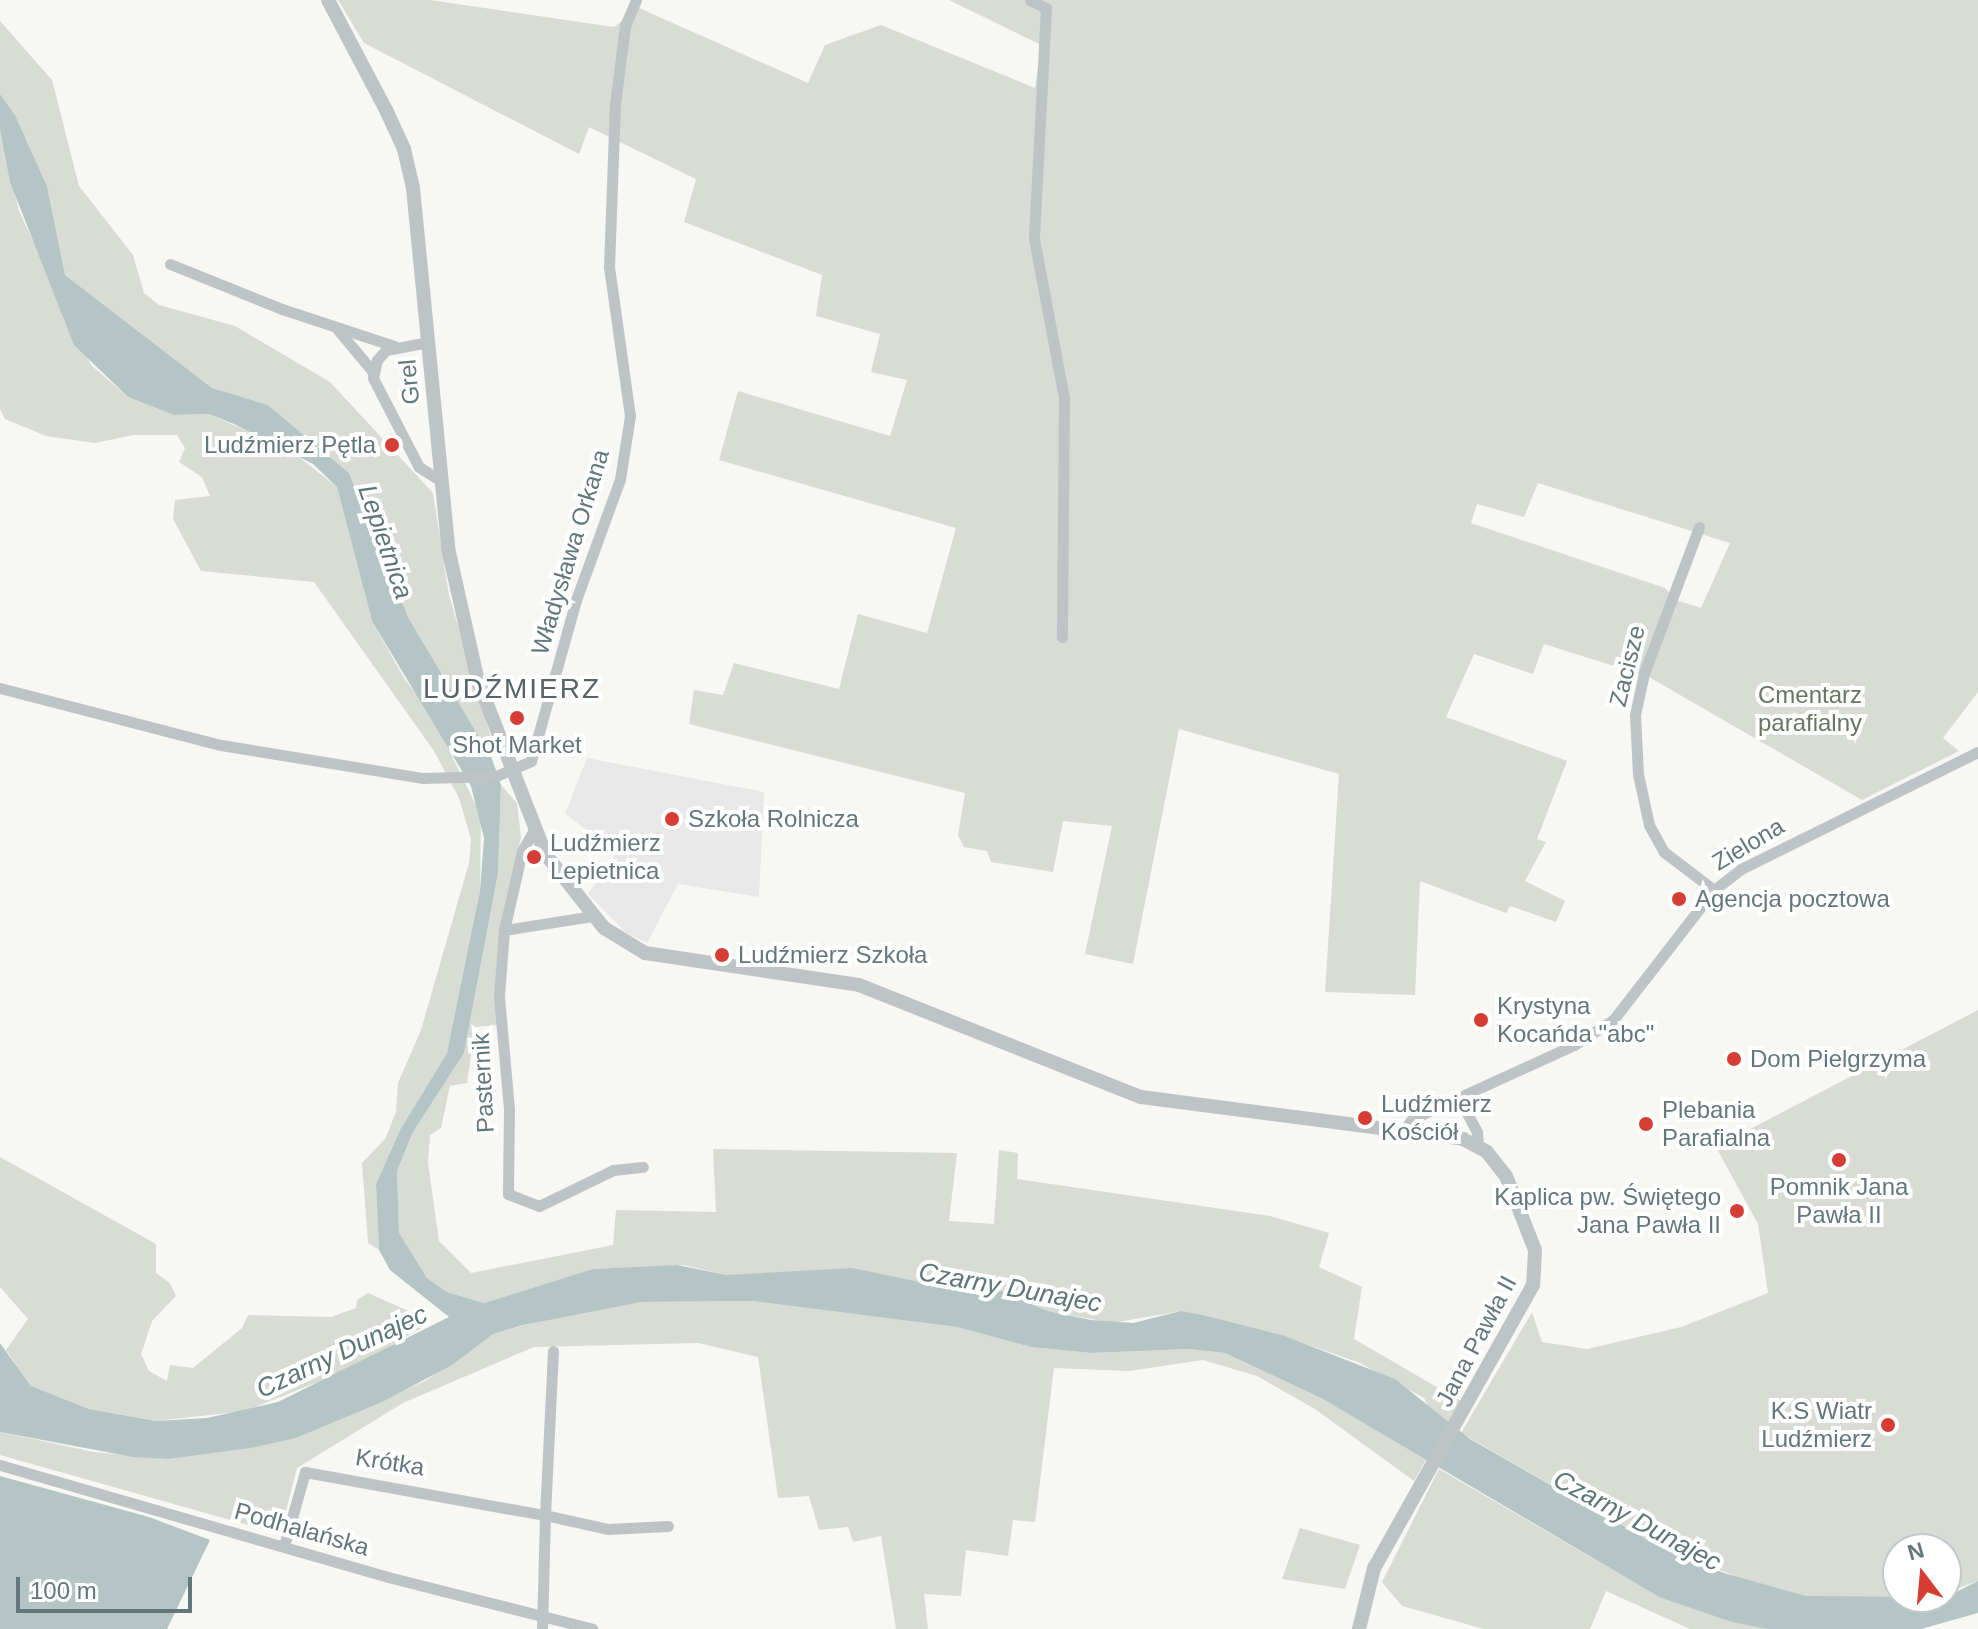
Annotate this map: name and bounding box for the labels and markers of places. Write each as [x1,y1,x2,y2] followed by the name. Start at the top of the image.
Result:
[204,431,376,459] place label: Ludźmierz Pętla
[383,436,401,454] marker: Ludźmierz Pętla
[508,709,526,727] marker: Shot Market
[452,731,582,759] place label: Shot Market
[688,805,859,833] place label: Szkoła Rolnicza
[663,810,681,828] marker: Szkoła Rolnicza
[550,829,661,885] place label: Ludźmierz Lepietnica
[525,848,543,866] marker: Ludźmierz Lepietnica
[1695,885,1890,913] place label: Agencja pocztowa
[1670,890,1688,908] marker: Agencja pocztowa
[738,941,927,969] place label: Ludźmierz Szkoła
[713,946,731,964] marker: Ludźmierz Szkoła
[1497,992,1654,1048] place label: Krystyna Kocańda "abc"
[1472,1011,1490,1029] marker: Krystyna Kocańda "abc"
[1750,1045,1926,1073] place label: Dom Pielgrzyma
[1725,1050,1743,1068] marker: Dom Pielgrzyma
[1381,1090,1492,1146] place label: Ludźmierz Kościół
[1662,1096,1770,1152] place label: Plebania Parafialna
[1356,1109,1374,1127] marker: Ludźmierz Kościół
[1637,1115,1655,1133] marker: Plebania Parafialna
[1830,1151,1848,1169] marker: Pomnik Jana Pawła II
[1770,1173,1908,1229] place label: Pomnik Jana Pawła II
[1494,1183,1721,1239] place label: Kaplica pw. Świętego Jana Pawła II
[1728,1202,1746,1220] marker: Kaplica pw. Świętego Jana Pawła II
[1761,1397,1872,1453] place label: K.S Wiatr Ludźmierz
[1879,1416,1897,1434] marker: K.S Wiatr Ludźmierz

